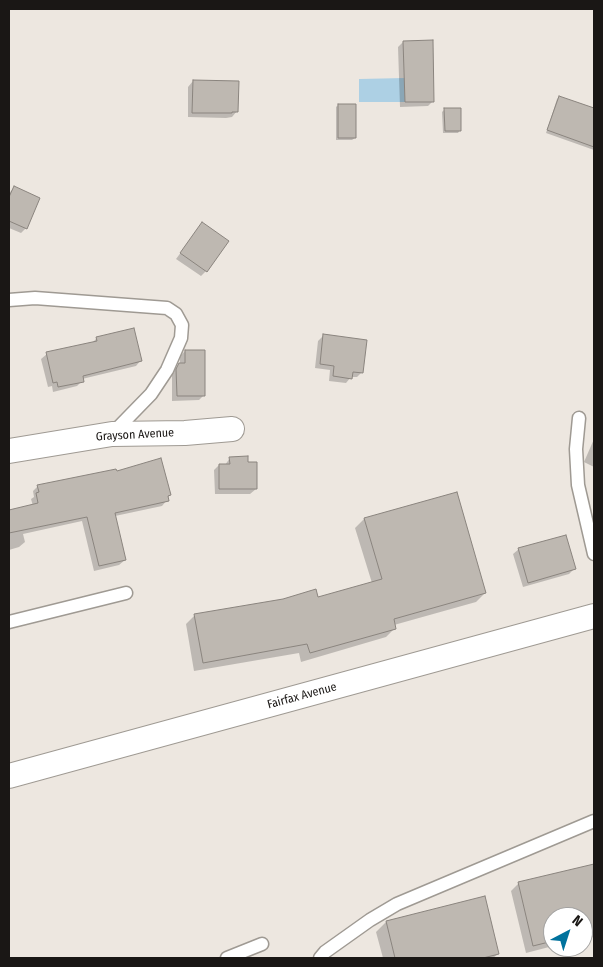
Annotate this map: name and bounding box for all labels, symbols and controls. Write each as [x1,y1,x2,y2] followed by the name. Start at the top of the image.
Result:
[96,426,174,444] street label: Grayson Avenue
[266,680,338,712] street label: Fairfax Avenue
[543,907,593,957] north arrow
[569,912,586,930] text: N

